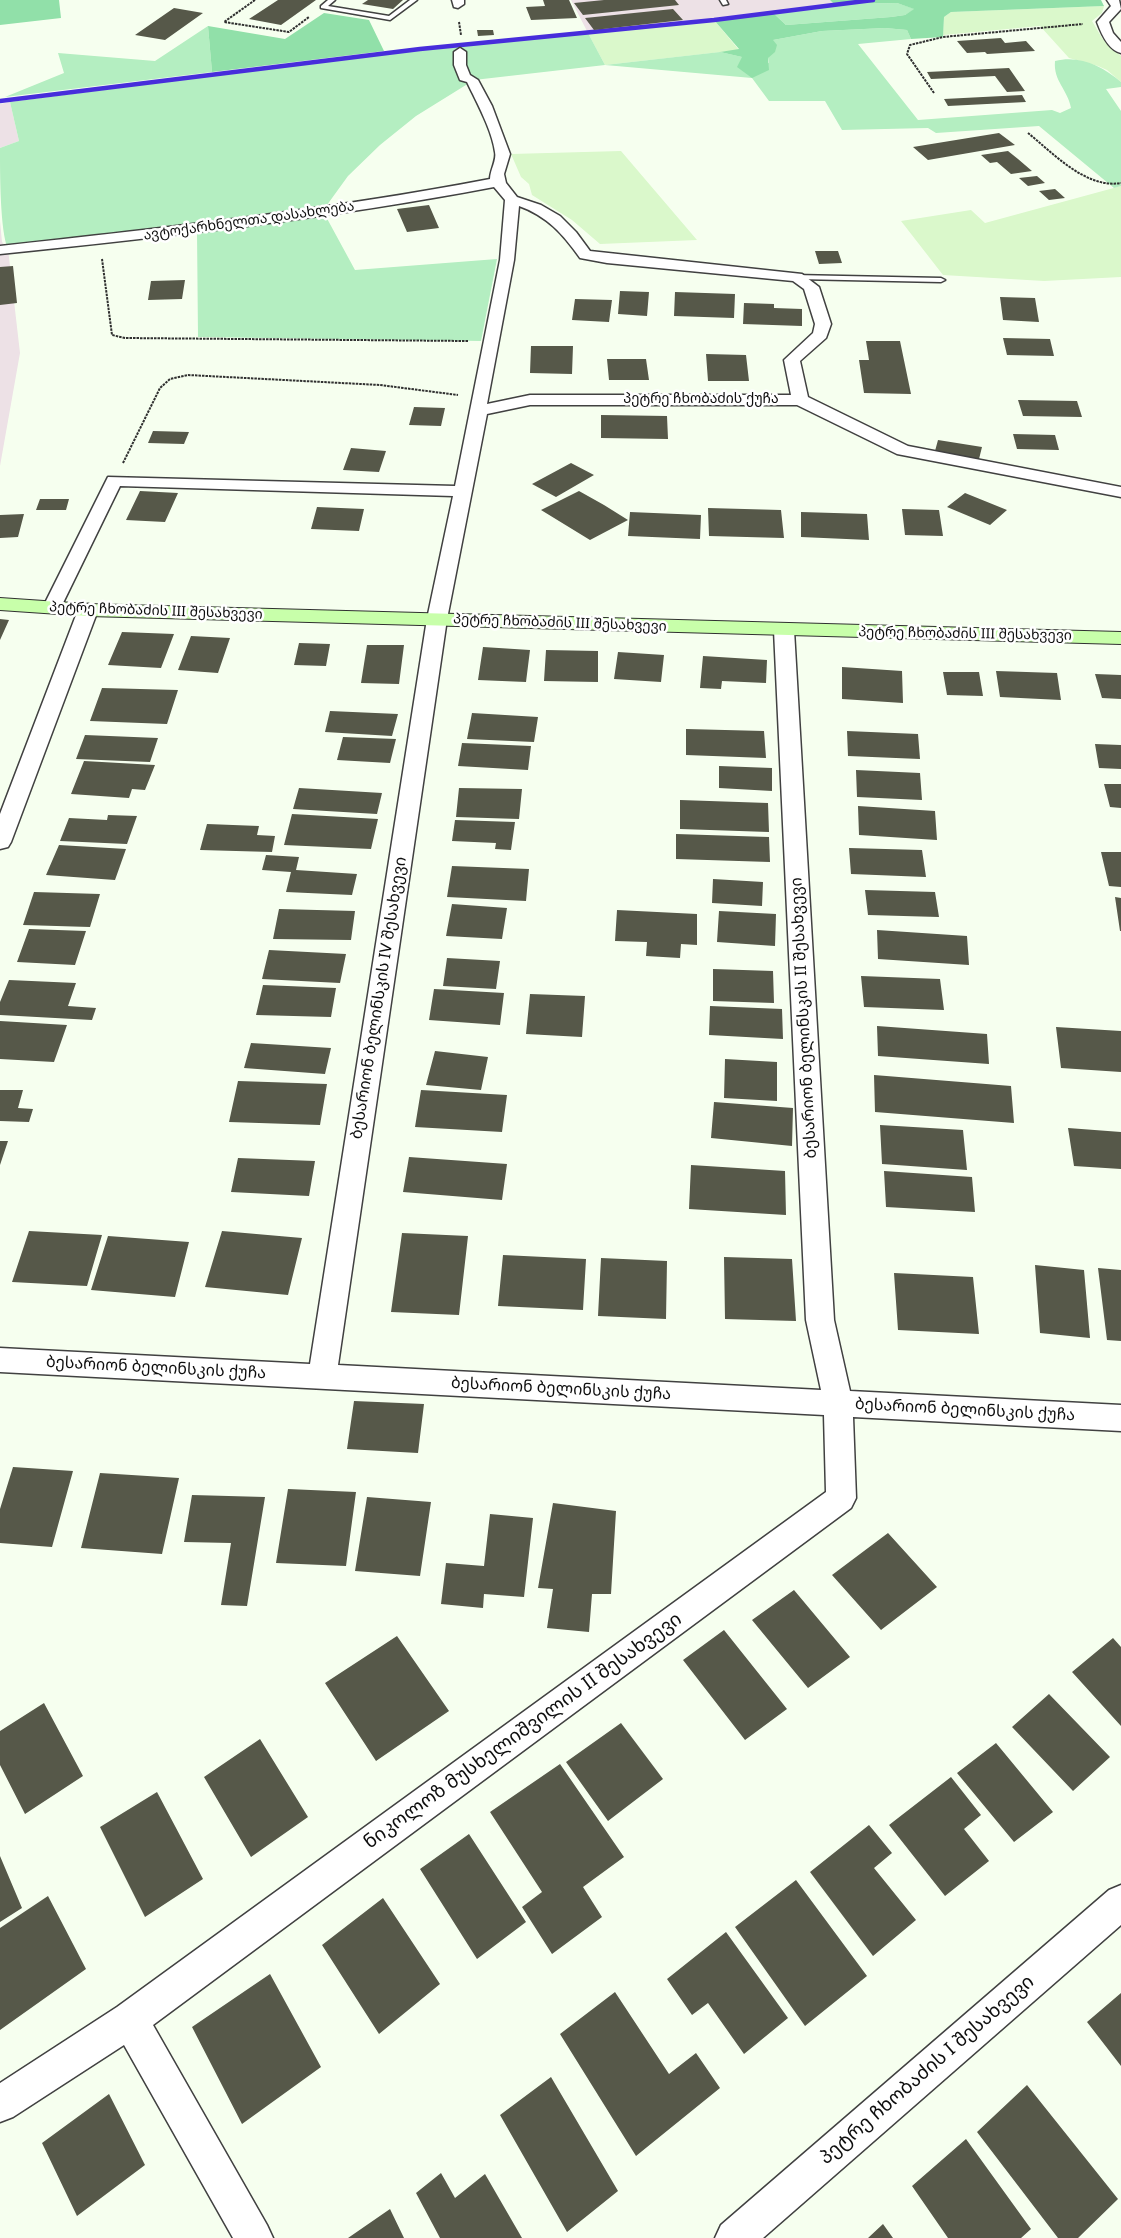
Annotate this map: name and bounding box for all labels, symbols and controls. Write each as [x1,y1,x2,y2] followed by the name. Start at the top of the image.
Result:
[143,198,355,244] street label: ავტოქარხნელთა დასახლება
[623,391,779,407] street label: პეტრე ჩხობაძის ქუჩა
[49,599,263,623] street label: პეტრე ჩხობაძის III შესახვევი
[453,611,667,635] street label: პეტრე ჩხობაძის III შესახვევი
[858,624,1072,644] street label: პეტრე ჩხობაძის III შესახვევი
[347,855,411,1141] street label: ბესარიონ ბელინსკის IV შესახვევი
[787,877,821,1159] street label: ბესარიონ ბელინსკის II შესახვევი
[45,1353,267,1383] street label: ბესარიონ ბელინსკის ქუჩა
[450,1374,672,1404] street label: ბესარიონ ბელინსკის ქუჩა
[854,1395,1076,1425] street label: ბესარიონ ბელინსკის ქუჩა
[360,1608,686,1854] street label: ნიკოლოზ მუსხელიშვილის II შესახვევი
[815,1971,1039,2169] street label: პეტრე ჩხობაძის I შესახვევი

